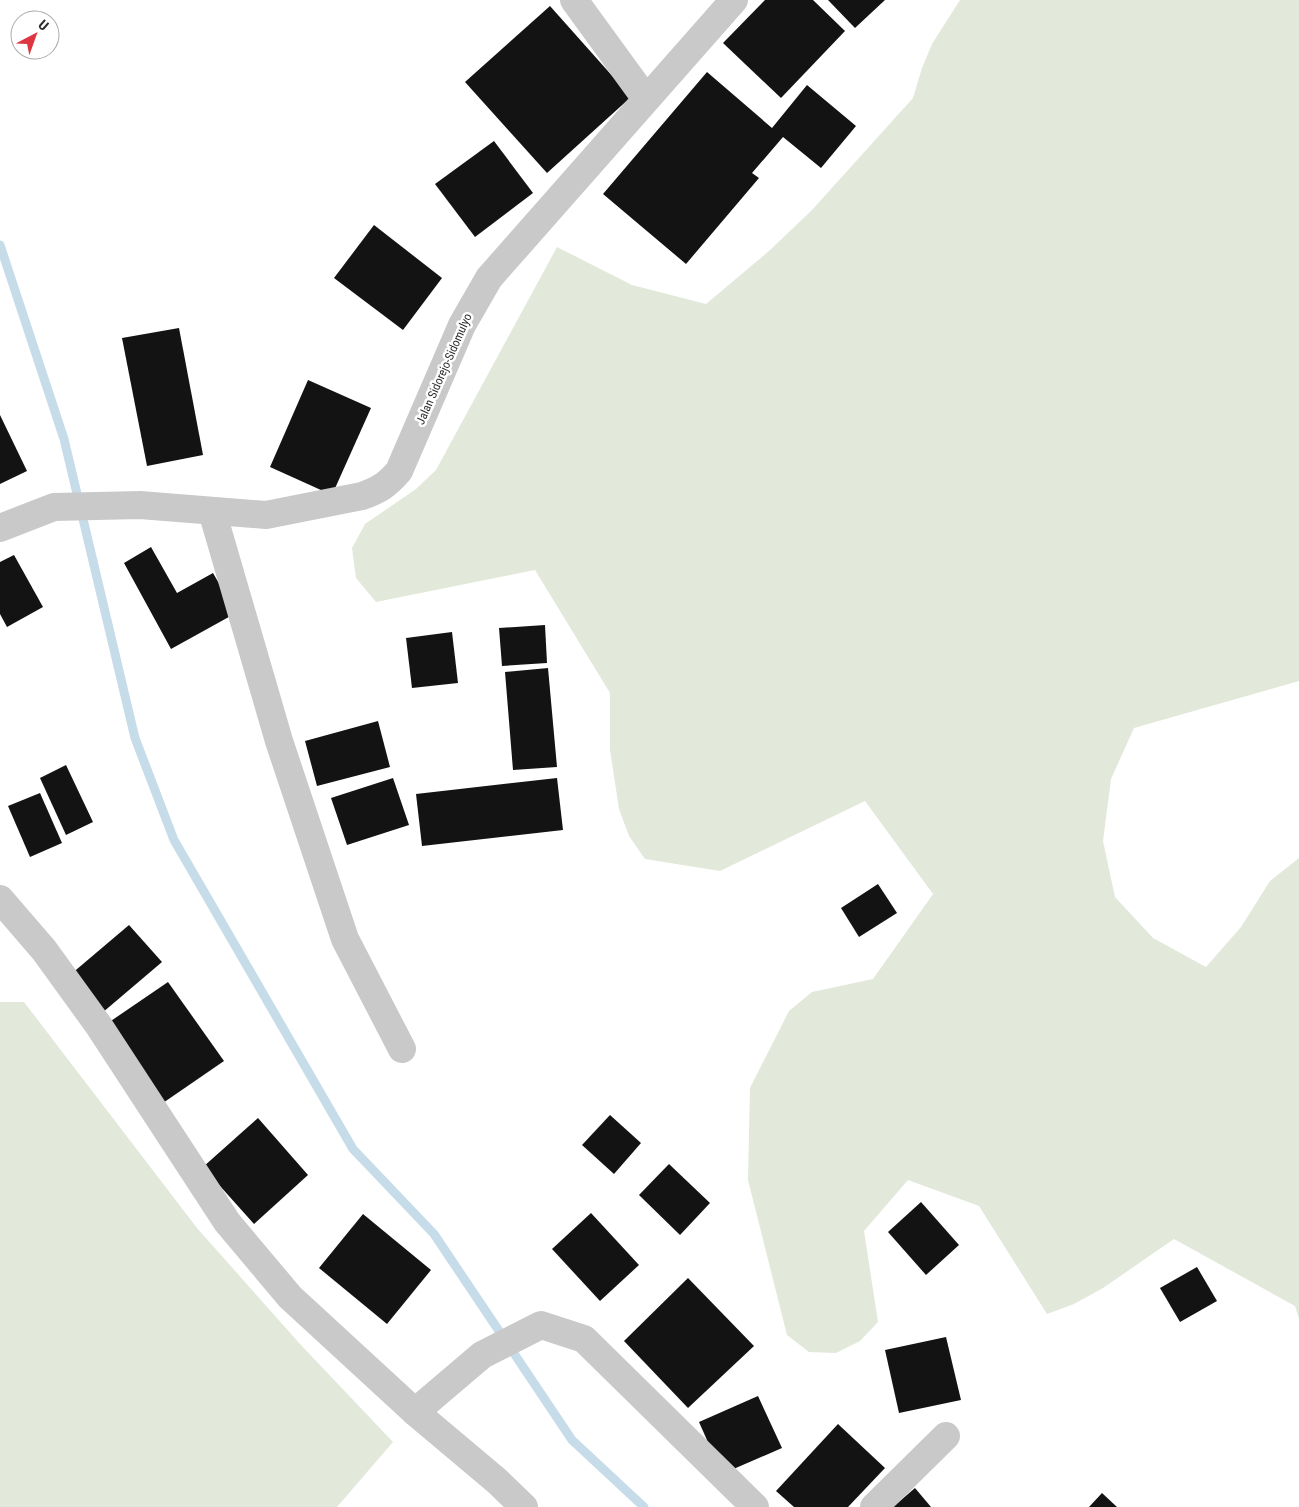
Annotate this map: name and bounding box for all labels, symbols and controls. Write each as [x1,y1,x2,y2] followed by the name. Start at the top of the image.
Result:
[10,10,60,60] north arrow
[35,17,52,34] text: U
[413,311,475,427] street label: Jalan Sidorejo-Sidomulyo

